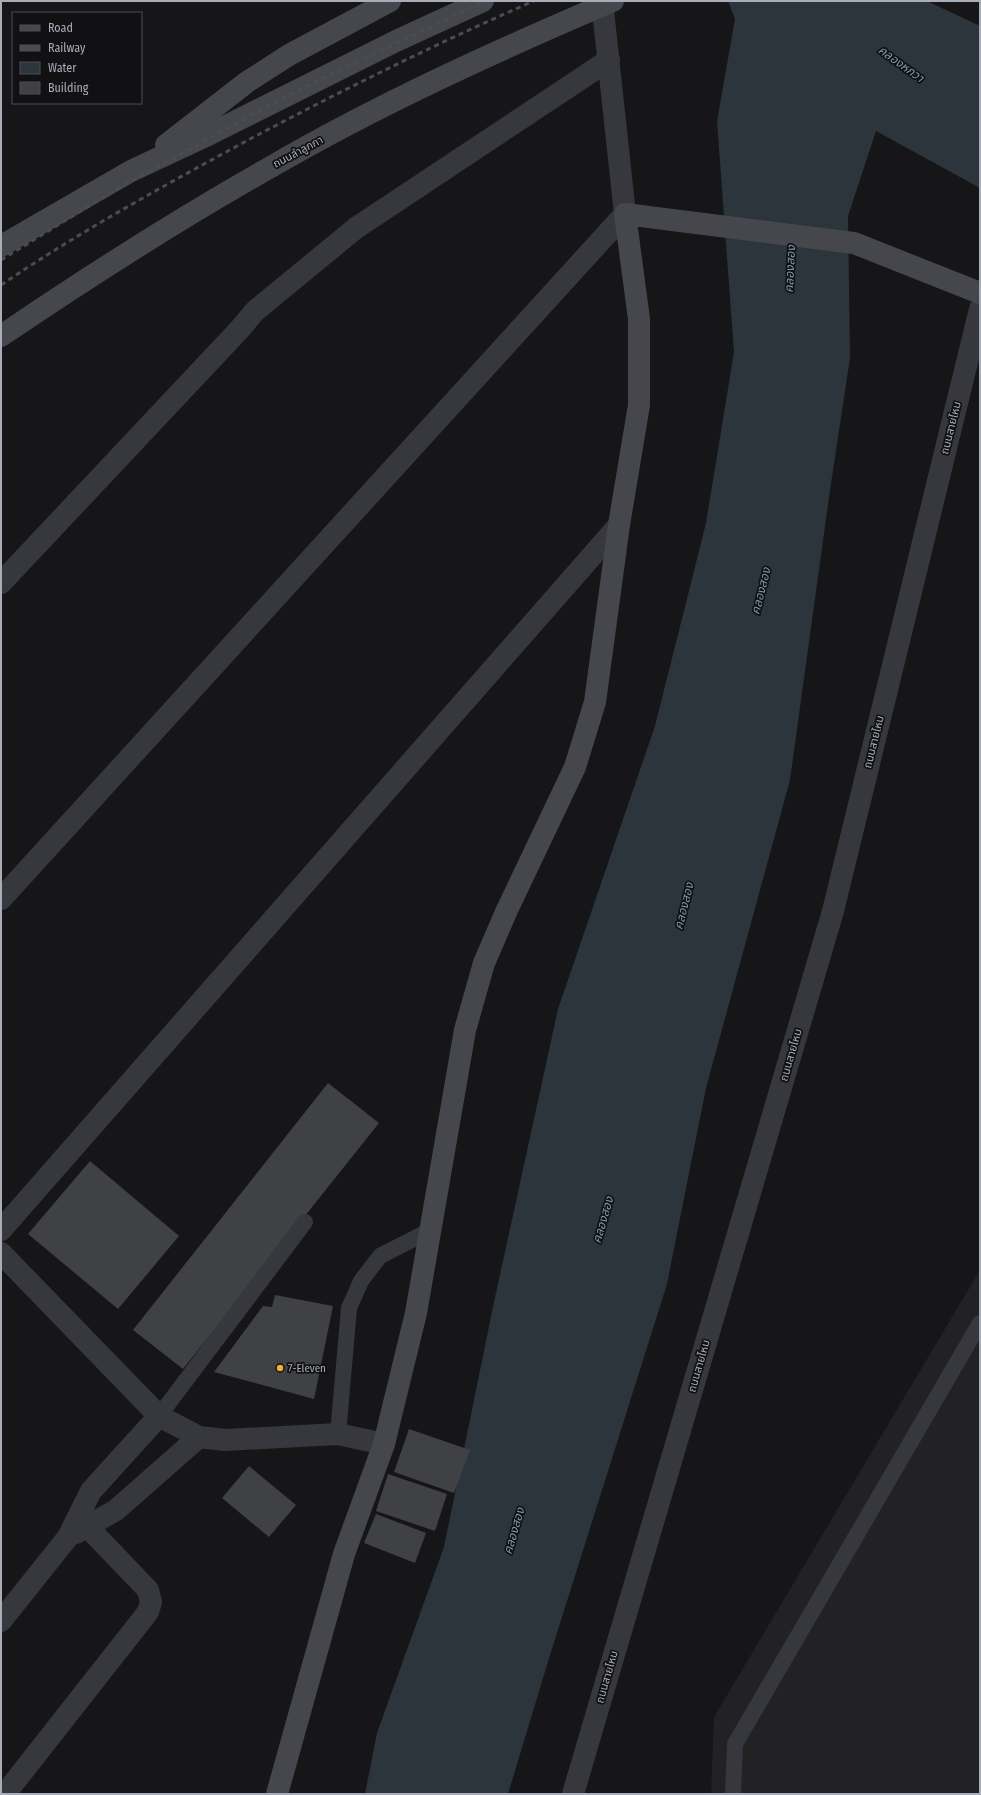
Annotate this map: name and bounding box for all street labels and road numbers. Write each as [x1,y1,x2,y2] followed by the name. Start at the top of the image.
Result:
[271,133,325,171] street label: ถนนลำลูกกา
[938,400,964,456] street label: ถนนสายไหม
[861,714,887,770] street label: ถนนสายไหม
[777,1027,805,1083] street label: ถนนสายไหม
[685,1338,713,1394] street label: ถนนสายไหม
[593,1649,621,1705] street label: ถนนสายไหม

